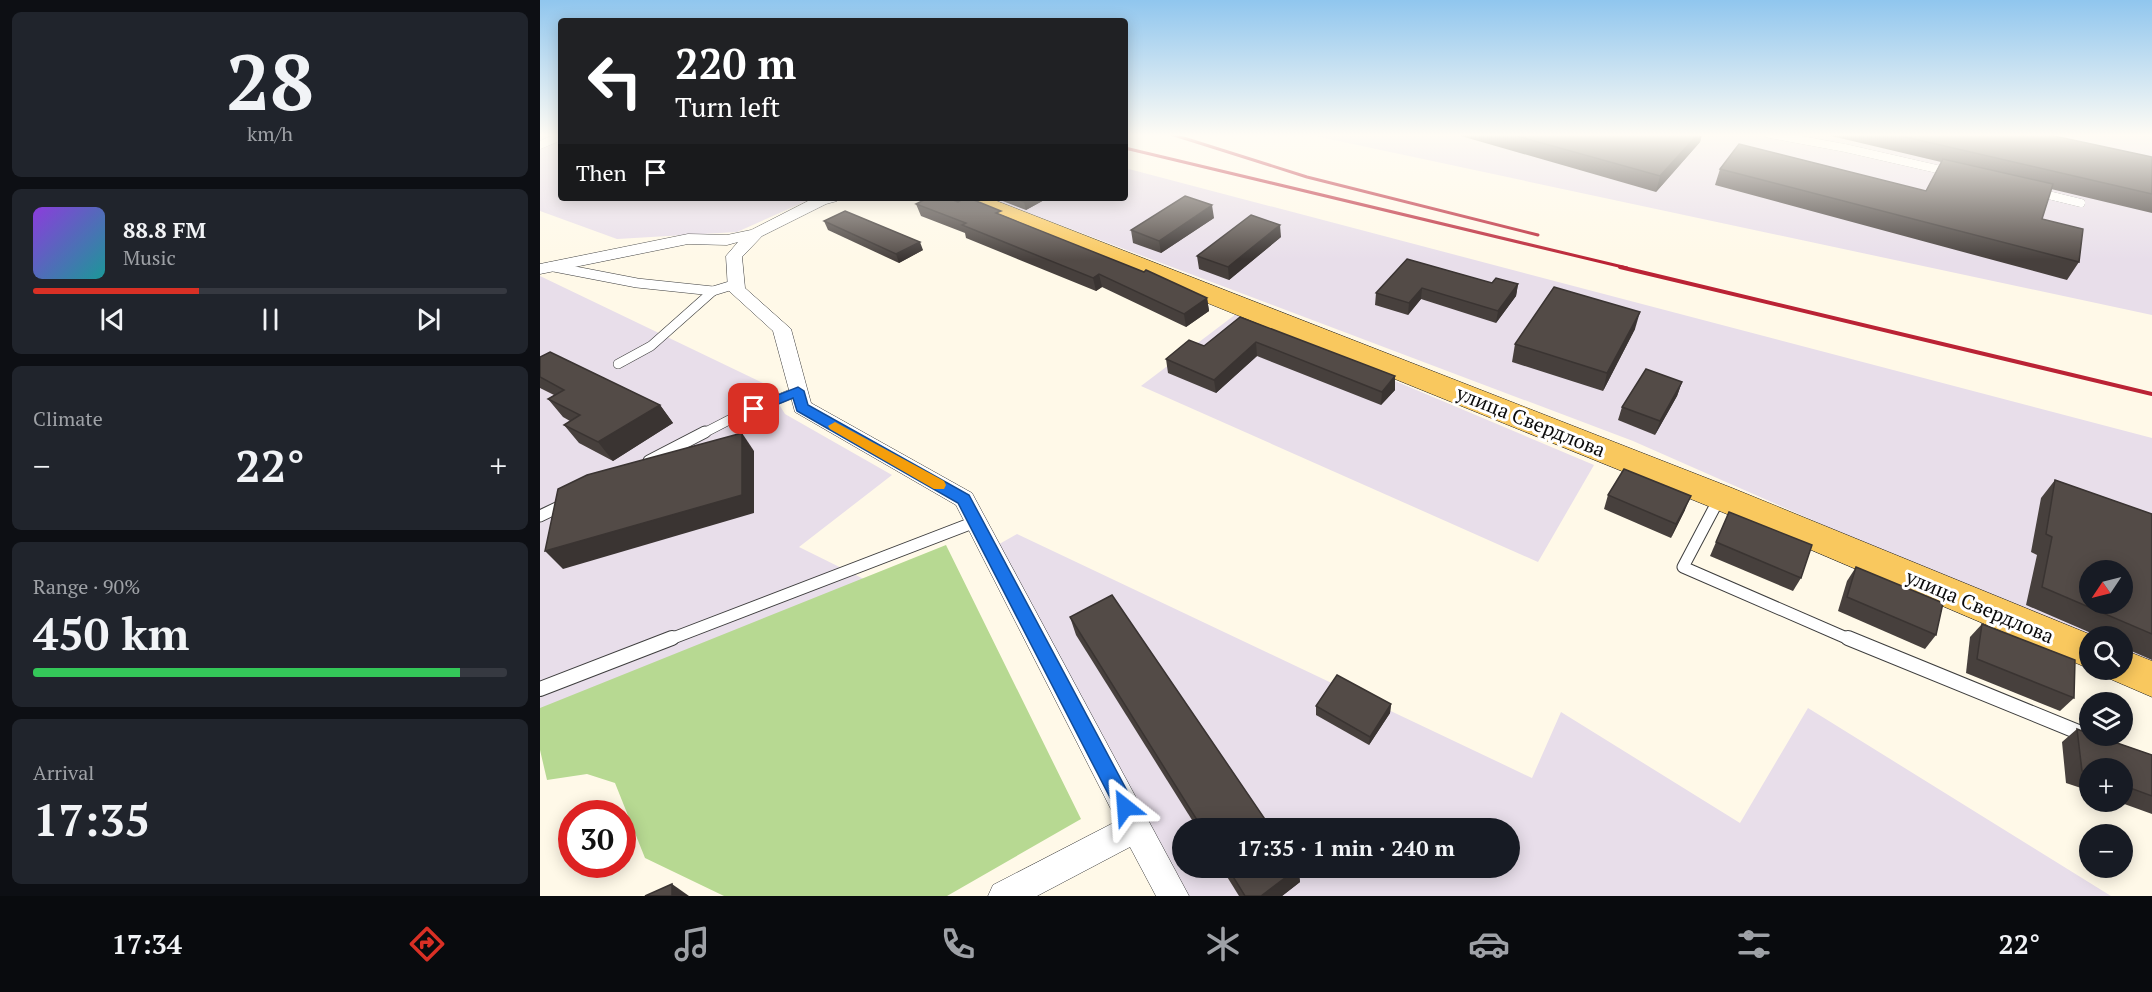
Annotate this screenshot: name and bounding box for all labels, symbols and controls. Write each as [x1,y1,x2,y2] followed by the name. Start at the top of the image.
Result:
[226,29,314,132] text: 28
[675,35,796,91] text: 220 m
[576,42,654,120] icon: left
[675,89,780,125] text: Turn left
[247,120,293,147] text: km/h
[639,156,672,189] icon: arrive
[576,158,627,187] text: Then
[123,215,206,244] text: 88.8 FM
[123,244,176,271] text: Music
[96,303,129,336] icon: previous
[254,303,287,336] icon: pause
[412,303,445,336] icon: next
[1452,378,1609,463] street label: улица Свердлова
[728,383,779,434] pin
[737,392,770,425] icon: arrive
[33,405,103,432] text: Climate
[235,435,305,495] text: 22°
[33,444,51,487] text: −
[489,444,507,487] text: +
[2079,560,2133,614] north arrow
[2079,560,2133,878] map controls
[1901,562,2058,649] street label: улица Свердлова
[33,573,140,600] text: Range · 90%
[33,603,189,663] text: 450 km
[2079,626,2133,680] button: search
[2079,692,2133,746] button: layers
[2079,758,2133,812] button: +
[33,759,94,786] text: Arrival
[1093,775,1157,839] position arrow
[33,789,150,849] text: 17:35
[558,800,636,878] speed limit sign: 30
[2079,824,2133,878] button: −
[1237,833,1455,862] text: 17:35 · 1 min · 240 m
[406,923,448,965] icon: directions
[671,923,713,965] icon: music
[937,923,979,965] icon: phone
[1202,923,1244,965] icon: climate
[1468,923,1510,965] icon: car
[1733,923,1775,965] icon: filters
[112,926,182,962] text: 17:34
[1999,926,2040,962] text: 22°

